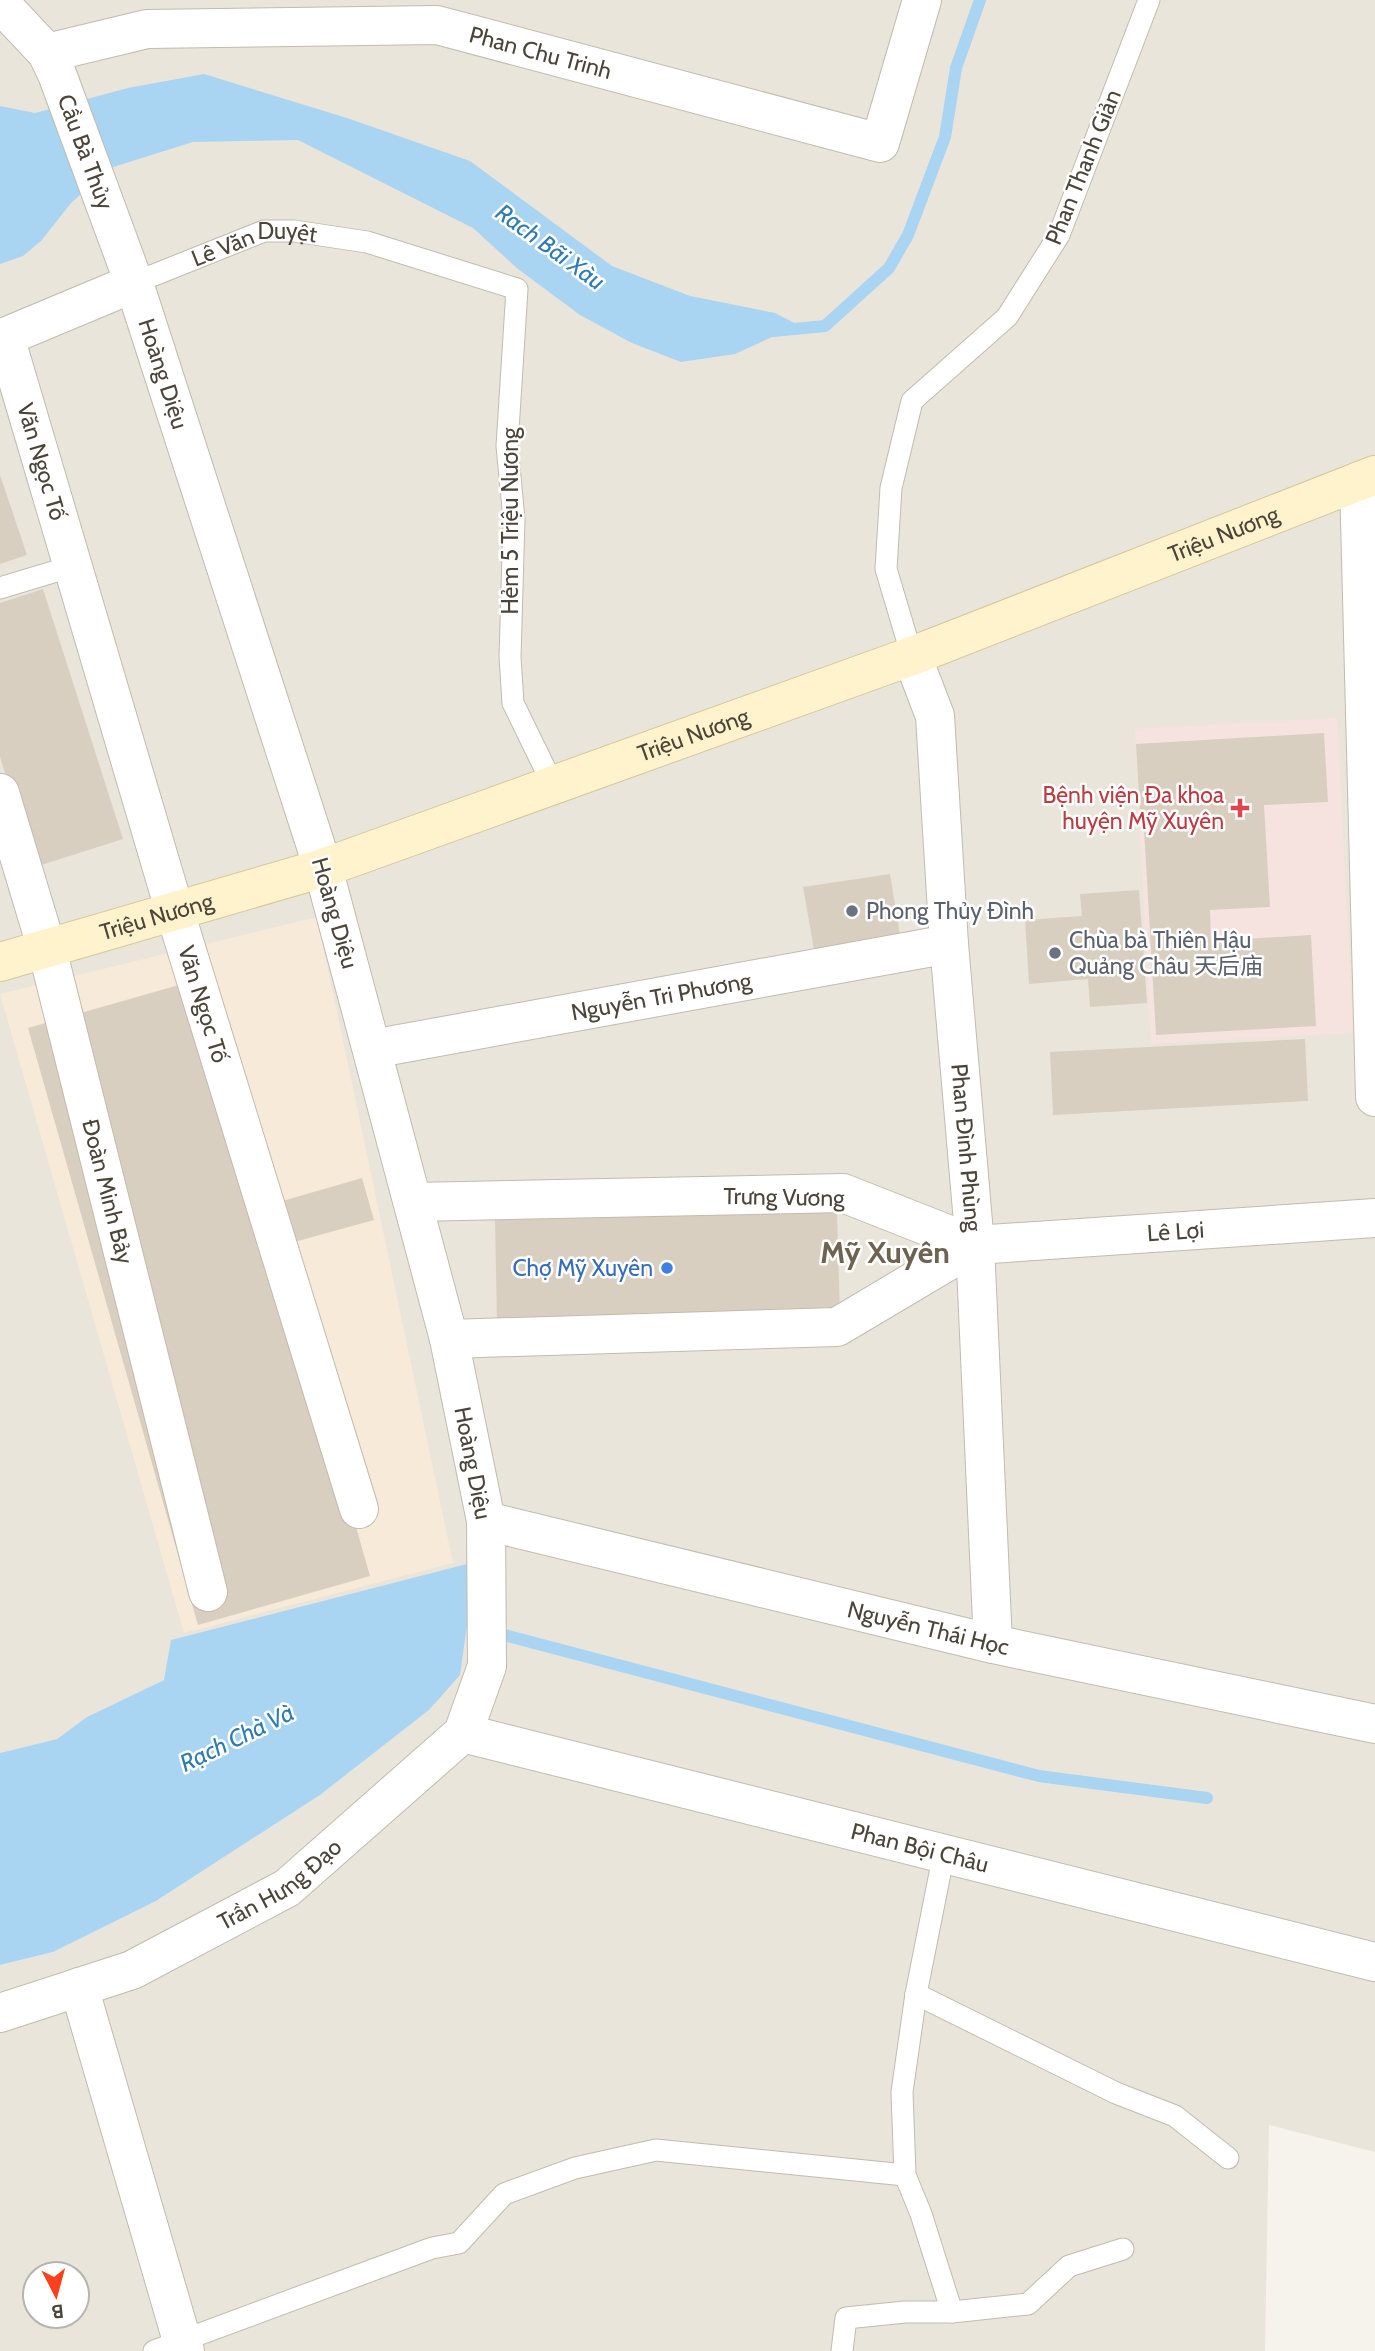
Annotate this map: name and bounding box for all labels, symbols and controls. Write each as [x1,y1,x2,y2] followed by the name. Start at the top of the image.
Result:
[466,20,615,85] street label: Phan Chu Trinh
[1039,85,1127,249] street label: Phan Thanh Giản
[52,91,120,214] street label: Cầu Bà Thủy
[490,197,611,296] water label: Rach Bãi Xàu
[187,217,319,273] street label: Lê Văn Duyệt
[132,315,194,433] street label: Hoàng Diệu
[11,400,72,524] street label: Văn Ngọc Tố
[496,427,524,615] street label: Hẻm 5 Triệu Nương
[1164,500,1283,568] street label: Triệu Nương
[634,702,753,768] street label: Triệu Nương
[1043,781,1224,835] place label: Bệnh viện Đa khoa huyện Mỹ Xuyên
[1230,798,1250,818] marker: Bệnh viện Đa khoa huyện Mỹ Xuyên
[306,854,364,972] street label: Hoàng Diệu
[97,887,217,946] street label: Triệu Nương
[866,897,1034,925] place label: Phong Thủy Đình
[844,903,860,919] marker: Phong Thủy Đình
[1069,926,1263,980] place label: Chùa bà Thiên Hậu Quảng Châu 天后庙
[172,942,235,1066] street label: Văn Ngọc Tố
[1047,945,1063,961] marker: Chùa bà Thiên Hậu Quảng Châu 天后庙
[569,966,754,1026] street label: Nguyễn Tri Phương
[945,1062,988,1233] street label: Phan Đình Phùng
[76,1116,139,1267] street label: Đoàn Minh Bảy
[723,1182,845,1212] street label: Trưng Vương
[1146,1216,1205,1247] street label: Lê Lợi
[820,1234,950,1271] district label: Mỹ Xuyên
[512,1254,653,1282] place label: Chợ Mỹ Xuyên
[659,1260,675,1276] marker: Chợ Mỹ Xuyên
[448,1404,498,1522] street label: Hoàng Diệu
[845,1595,1012,1661] street label: Nguyễn Thái Học
[175,1697,299,1778] water label: Rạch Chà Và
[848,1817,992,1878] street label: Phan Bội Châu
[213,1833,347,1936] street label: Trần Hưng Đạo
[21,2260,91,2330] north arrow
[51,2299,65,2323] text: B

